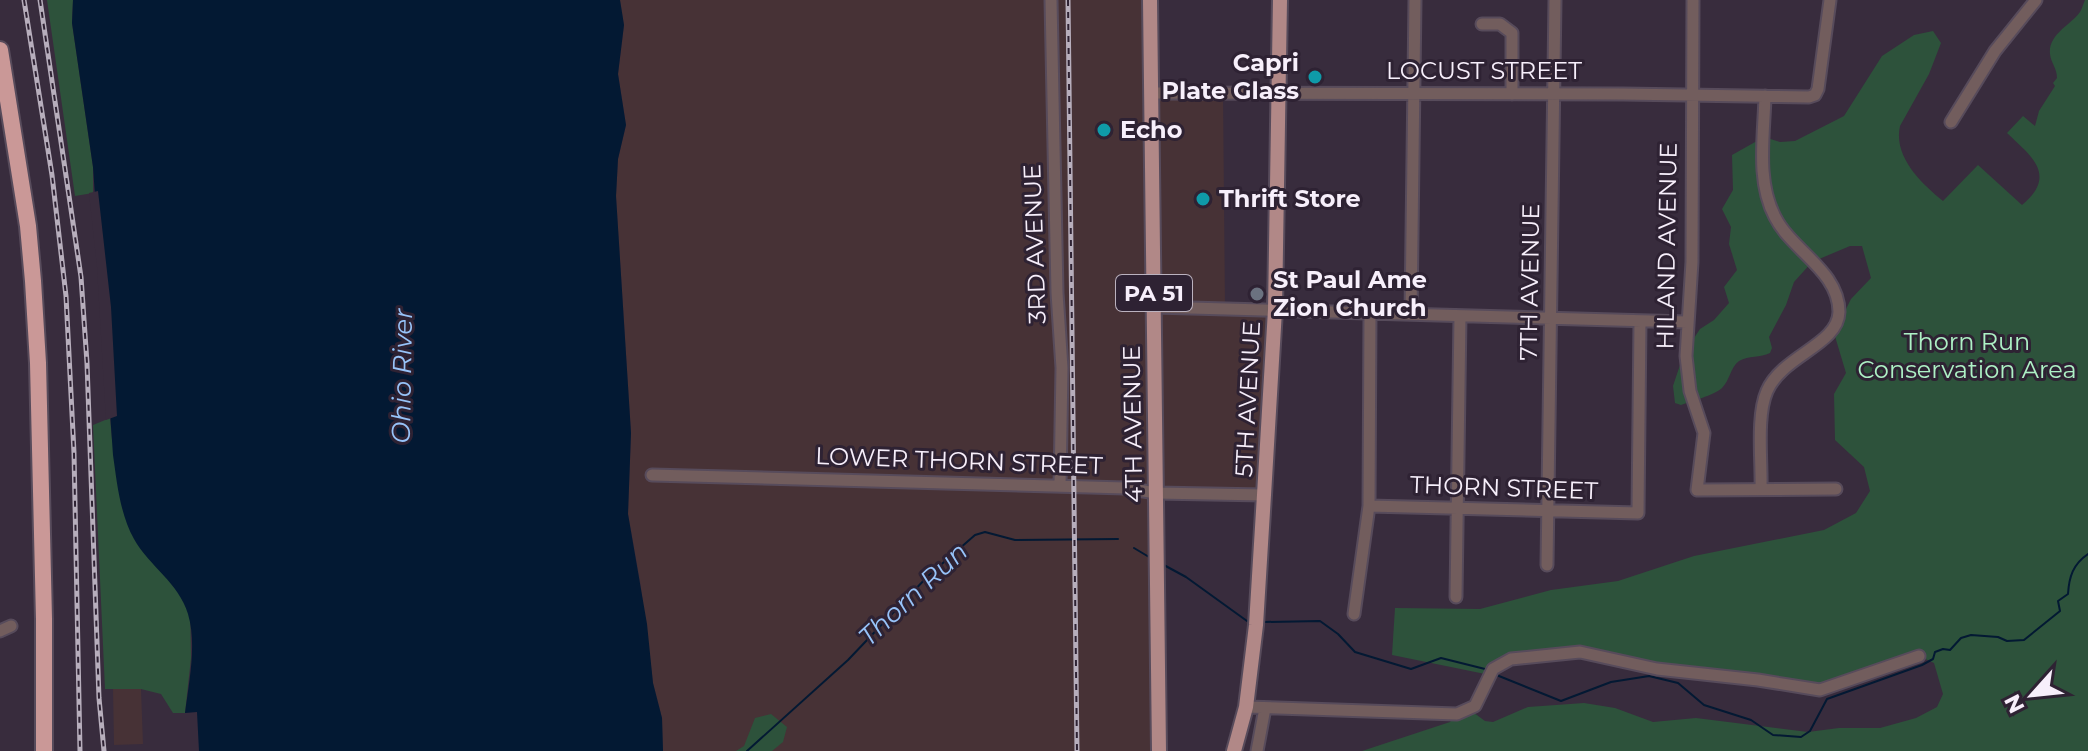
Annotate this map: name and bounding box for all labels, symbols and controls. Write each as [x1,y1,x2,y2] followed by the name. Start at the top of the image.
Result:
[1161,48,1299,105] place label: Capri Plate Glass
[1386,56,1582,85] street label: LOCUST STREET
[1306,68,1324,86] marker: Capri Plate Glass
[1120,115,1183,144] place label: Echo
[1095,121,1113,139] marker: Echo
[1650,142,1683,350] street label: HILAND AVENUE
[1017,163,1052,325] street label: 3RD AVENUE
[1219,184,1361,213] place label: Thrift Store
[1194,190,1212,208] marker: Thrift Store
[1514,203,1545,361] street label: 7TH AVENUE
[1273,265,1427,322] place label: St Paul Ame Zion Church
[1116,275,1192,311] road number: PA 51
[1248,285,1266,303] marker: St Paul Ame Zion Church
[385,308,419,444] water label: Ohio River
[1229,320,1266,478] street label: 5TH AVENUE
[1857,327,2077,384] park label: Thorn Run Conservation Area
[1117,345,1148,503] street label: 4TH AVENUE
[815,441,1103,480] street label: LOWER THORN STREET
[1410,470,1599,505] street label: THORN STREET
[852,535,974,653] water label: Thorn Run
[1992,655,2072,735] north arrow
[1999,690,2031,718] text: N

